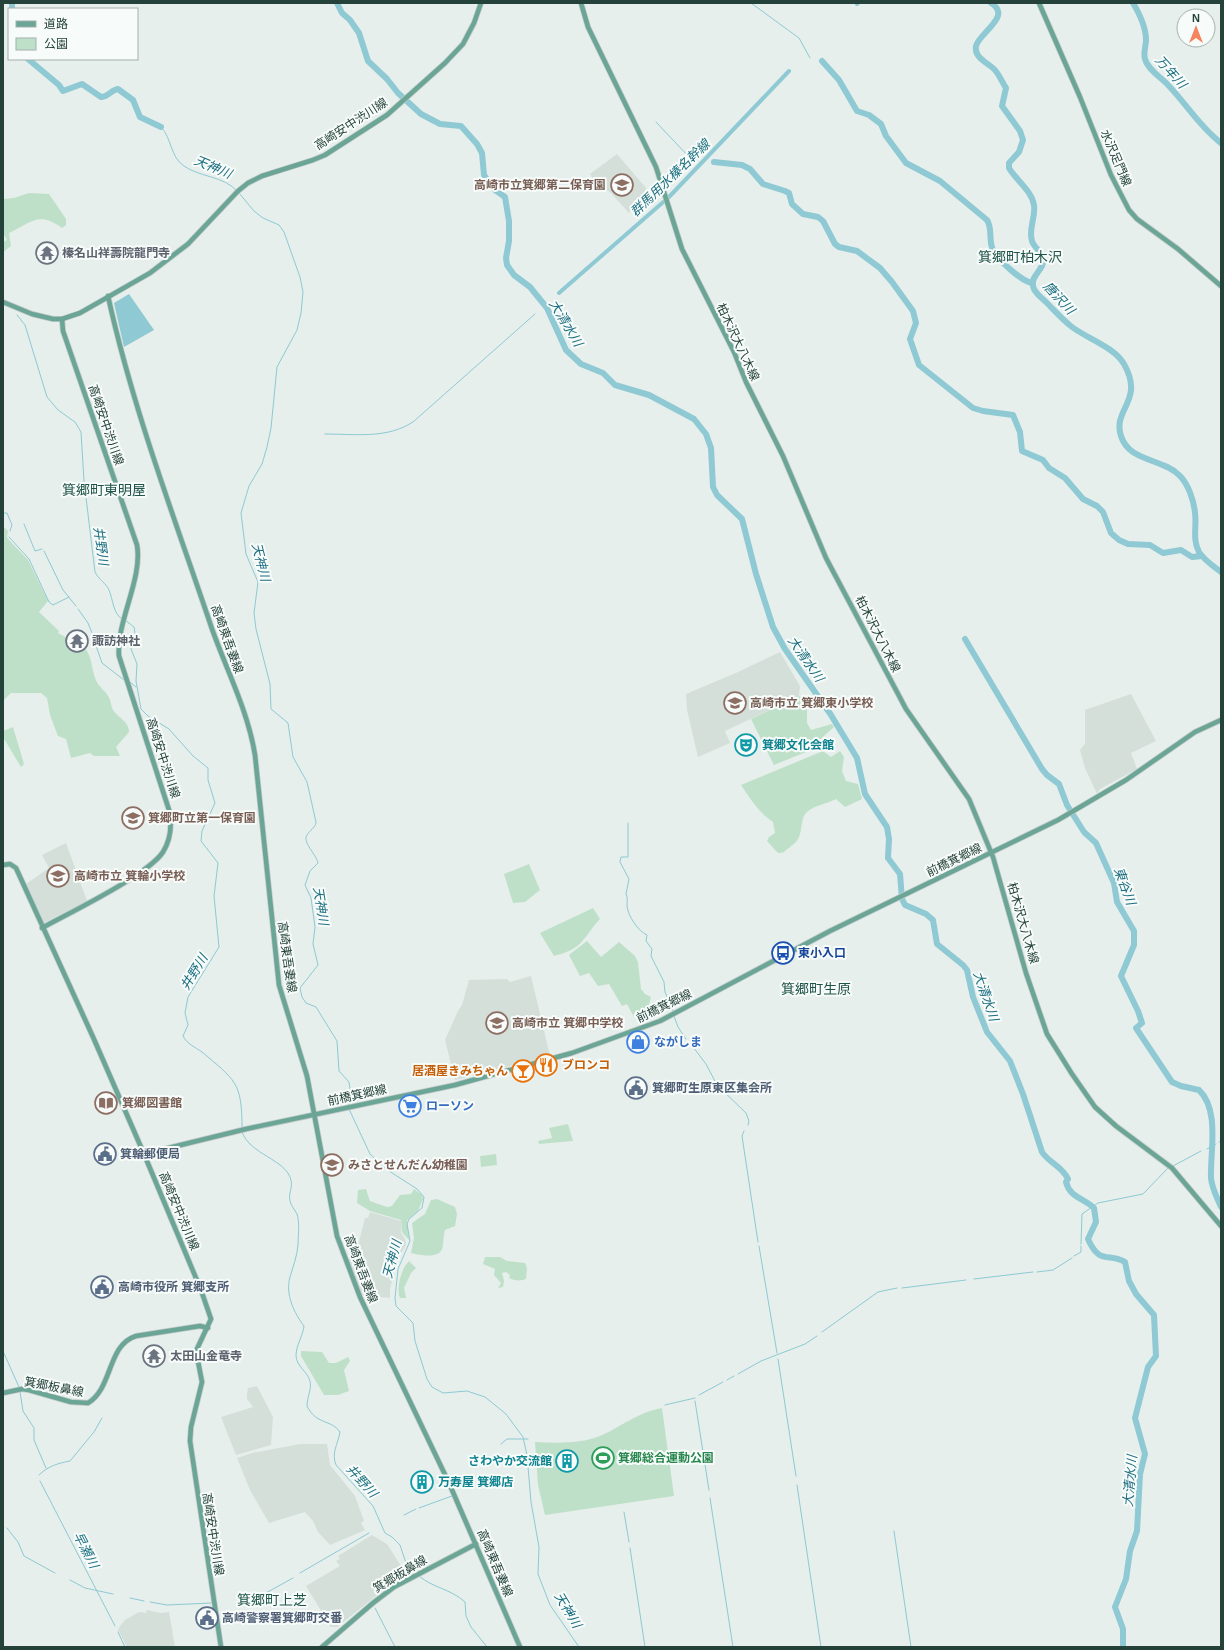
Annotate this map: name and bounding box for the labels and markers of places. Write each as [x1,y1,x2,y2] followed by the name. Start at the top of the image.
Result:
[609,172,635,198] school or university icon: 高崎市立箕郷第二保育園
[474,178,606,192] place label: 高崎市立箕郷第二保育園
[34,240,60,266] temple icon: 榛名山祥壽院龍門寺
[62,246,170,260] place label: 榛名山祥壽院龍門寺
[64,628,90,654] temple icon: 諏訪神社
[92,634,140,648] place label: 諏訪神社
[722,690,748,716] school or university icon: 高崎市立 箕郷東小学校
[750,696,873,710] place label: 高崎市立 箕郷東小学校
[733,732,759,758] theatre icon: 箕郷文化会館
[762,738,834,752] place label: 箕郷文化会館
[120,805,146,831] school or university icon: 箕郷町立第一保育園
[148,811,256,825] place label: 箕郷町立第一保育園
[45,863,71,889] school or university icon: 高崎市立 箕輪小学校
[74,869,185,883] place label: 高崎市立 箕輪小学校
[770,940,796,966] bus stop icon: 東小入口
[798,946,846,960] place label: 東小入口
[484,1010,510,1036] school or university icon: 高崎市立 箕郷中学校
[512,1016,623,1030] place label: 高崎市立 箕郷中学校
[625,1029,651,1055] shop icon: ながしま
[654,1035,702,1049] place label: ながしま
[533,1052,559,1078] restaurant icon: ブロンコ
[510,1058,536,1084] bar icon: 居酒屋きみちゃん
[562,1058,610,1072] place label: ブロンコ
[412,1064,508,1078] place label: 居酒屋きみちゃん
[623,1075,649,1101] public building icon: 箕郷町生原東区集会所
[652,1081,772,1095] place label: 箕郷町生原東区集会所
[93,1090,119,1116] library icon: 箕郷図書館
[397,1093,423,1119] supermarket icon: ローソン
[122,1096,182,1110] place label: 箕郷図書館
[426,1099,474,1113] place label: ローソン
[92,1141,118,1167] public building icon: 箕輪郵便局
[120,1147,180,1161] place label: 箕輪郵便局
[319,1152,345,1178] school or university icon: みさとせんだん幼稚園
[348,1158,468,1172] place label: みさとせんだん幼稚園
[89,1274,115,1300] public building icon: 高崎市役所 箕郷支所
[118,1280,229,1294] place label: 高崎市役所 箕郷支所
[141,1343,167,1369] temple icon: 太田山金竜寺
[170,1349,242,1363] place label: 太田山金竜寺
[590,1445,616,1471] sports icon: 箕郷総合運動公園
[554,1448,580,1474] building icon: さわやか交流館
[618,1451,714,1465] place label: 箕郷総合運動公園
[468,1454,552,1468] place label: さわやか交流館
[409,1469,435,1495] building icon: 万寿屋 箕郷店
[438,1475,513,1489] place label: 万寿屋 箕郷店
[194,1605,220,1631] public building icon: 高崎警察署箕郷町交番
[222,1611,343,1625] place label: 高崎警察署箕郷町交番

